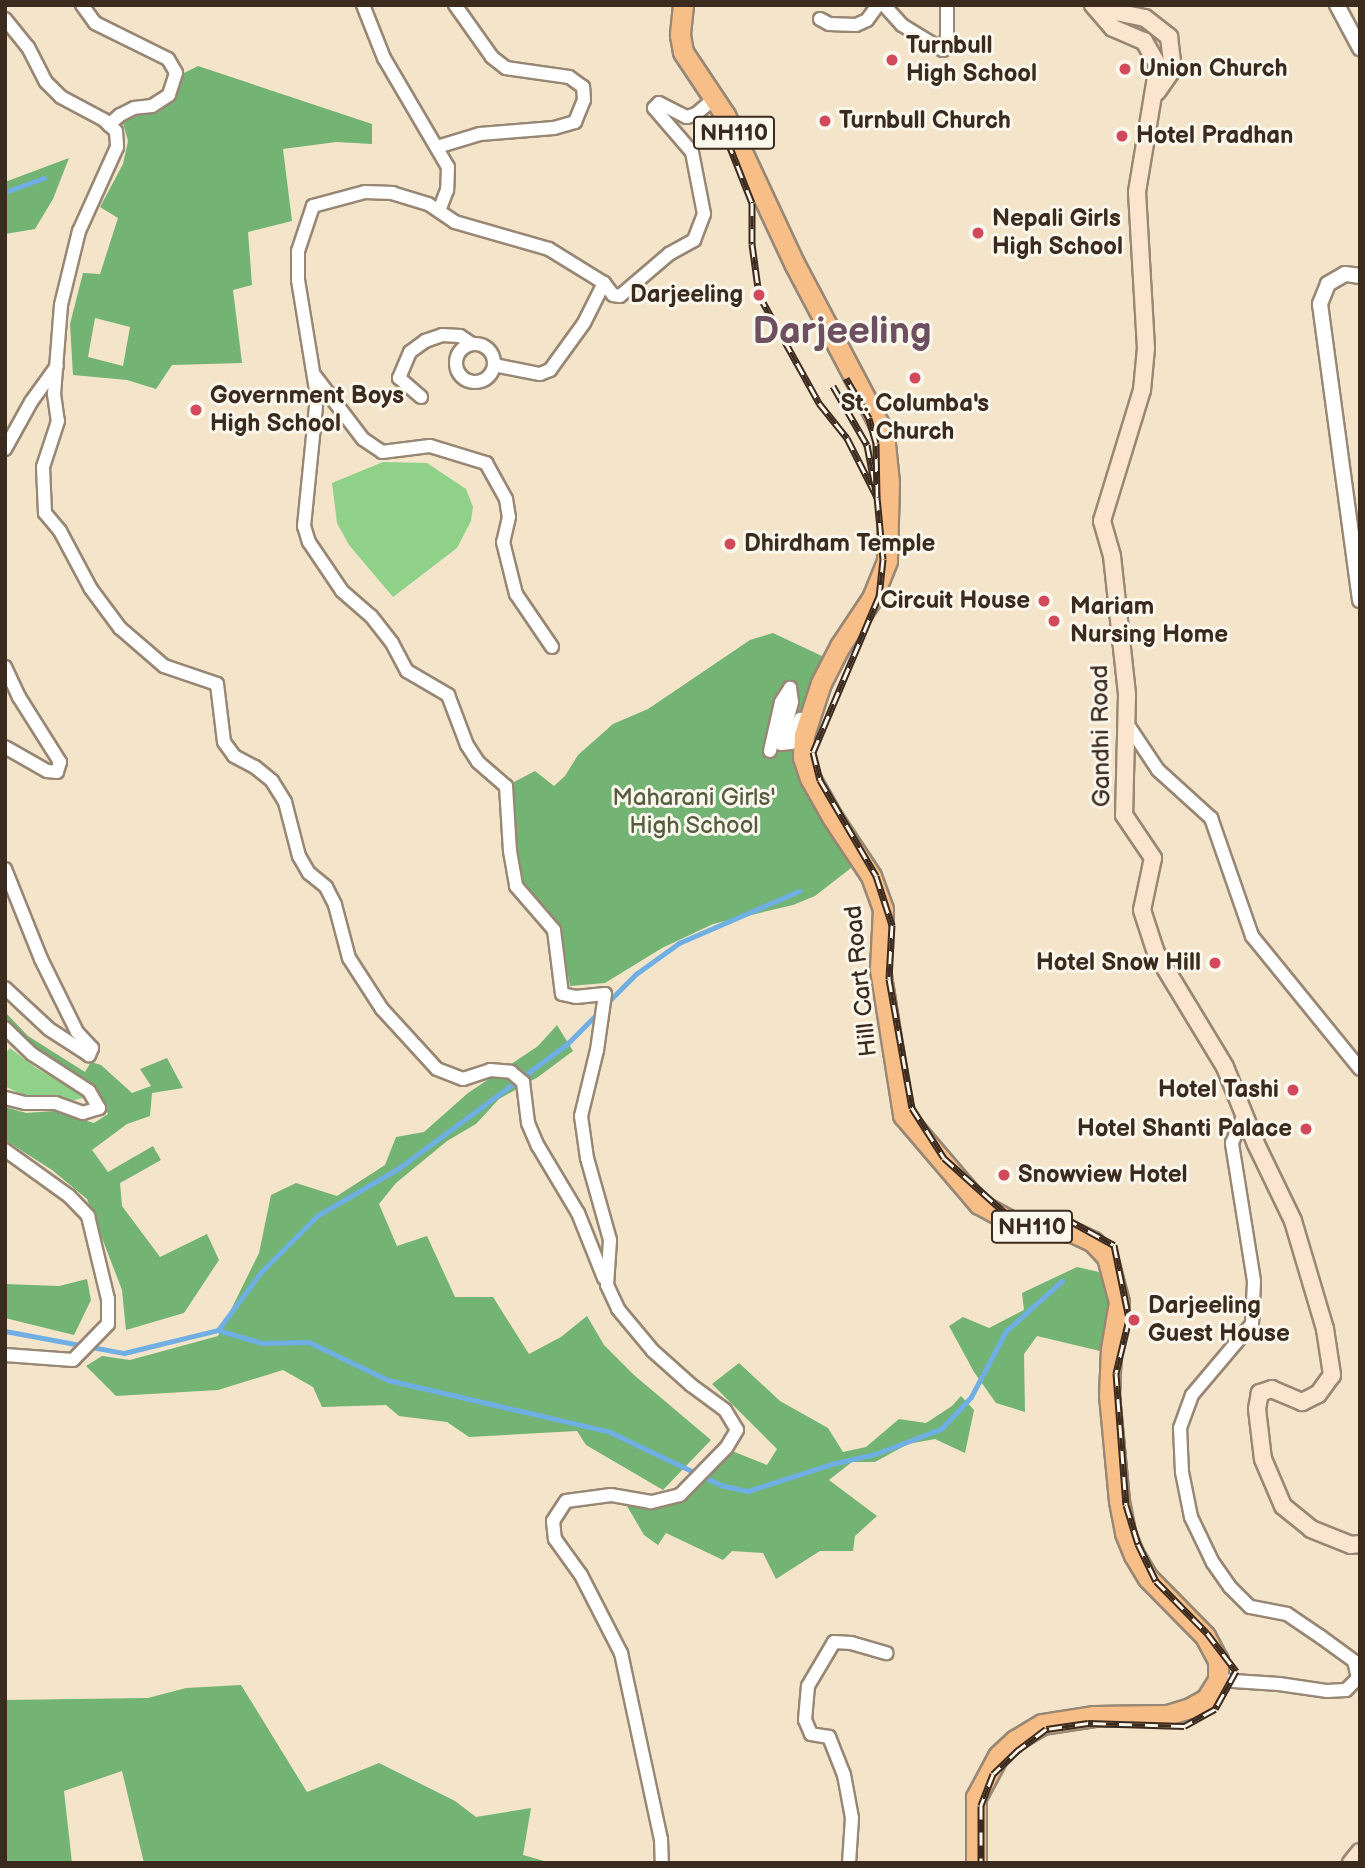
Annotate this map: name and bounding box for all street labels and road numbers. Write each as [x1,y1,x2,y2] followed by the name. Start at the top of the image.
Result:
[692,114,776,152] road number: NH110
[1085,665,1117,807] street label: Gandhi Road
[839,904,883,1058] street label: Hill Cart Road
[990,1208,1074,1246] road number: NH110

